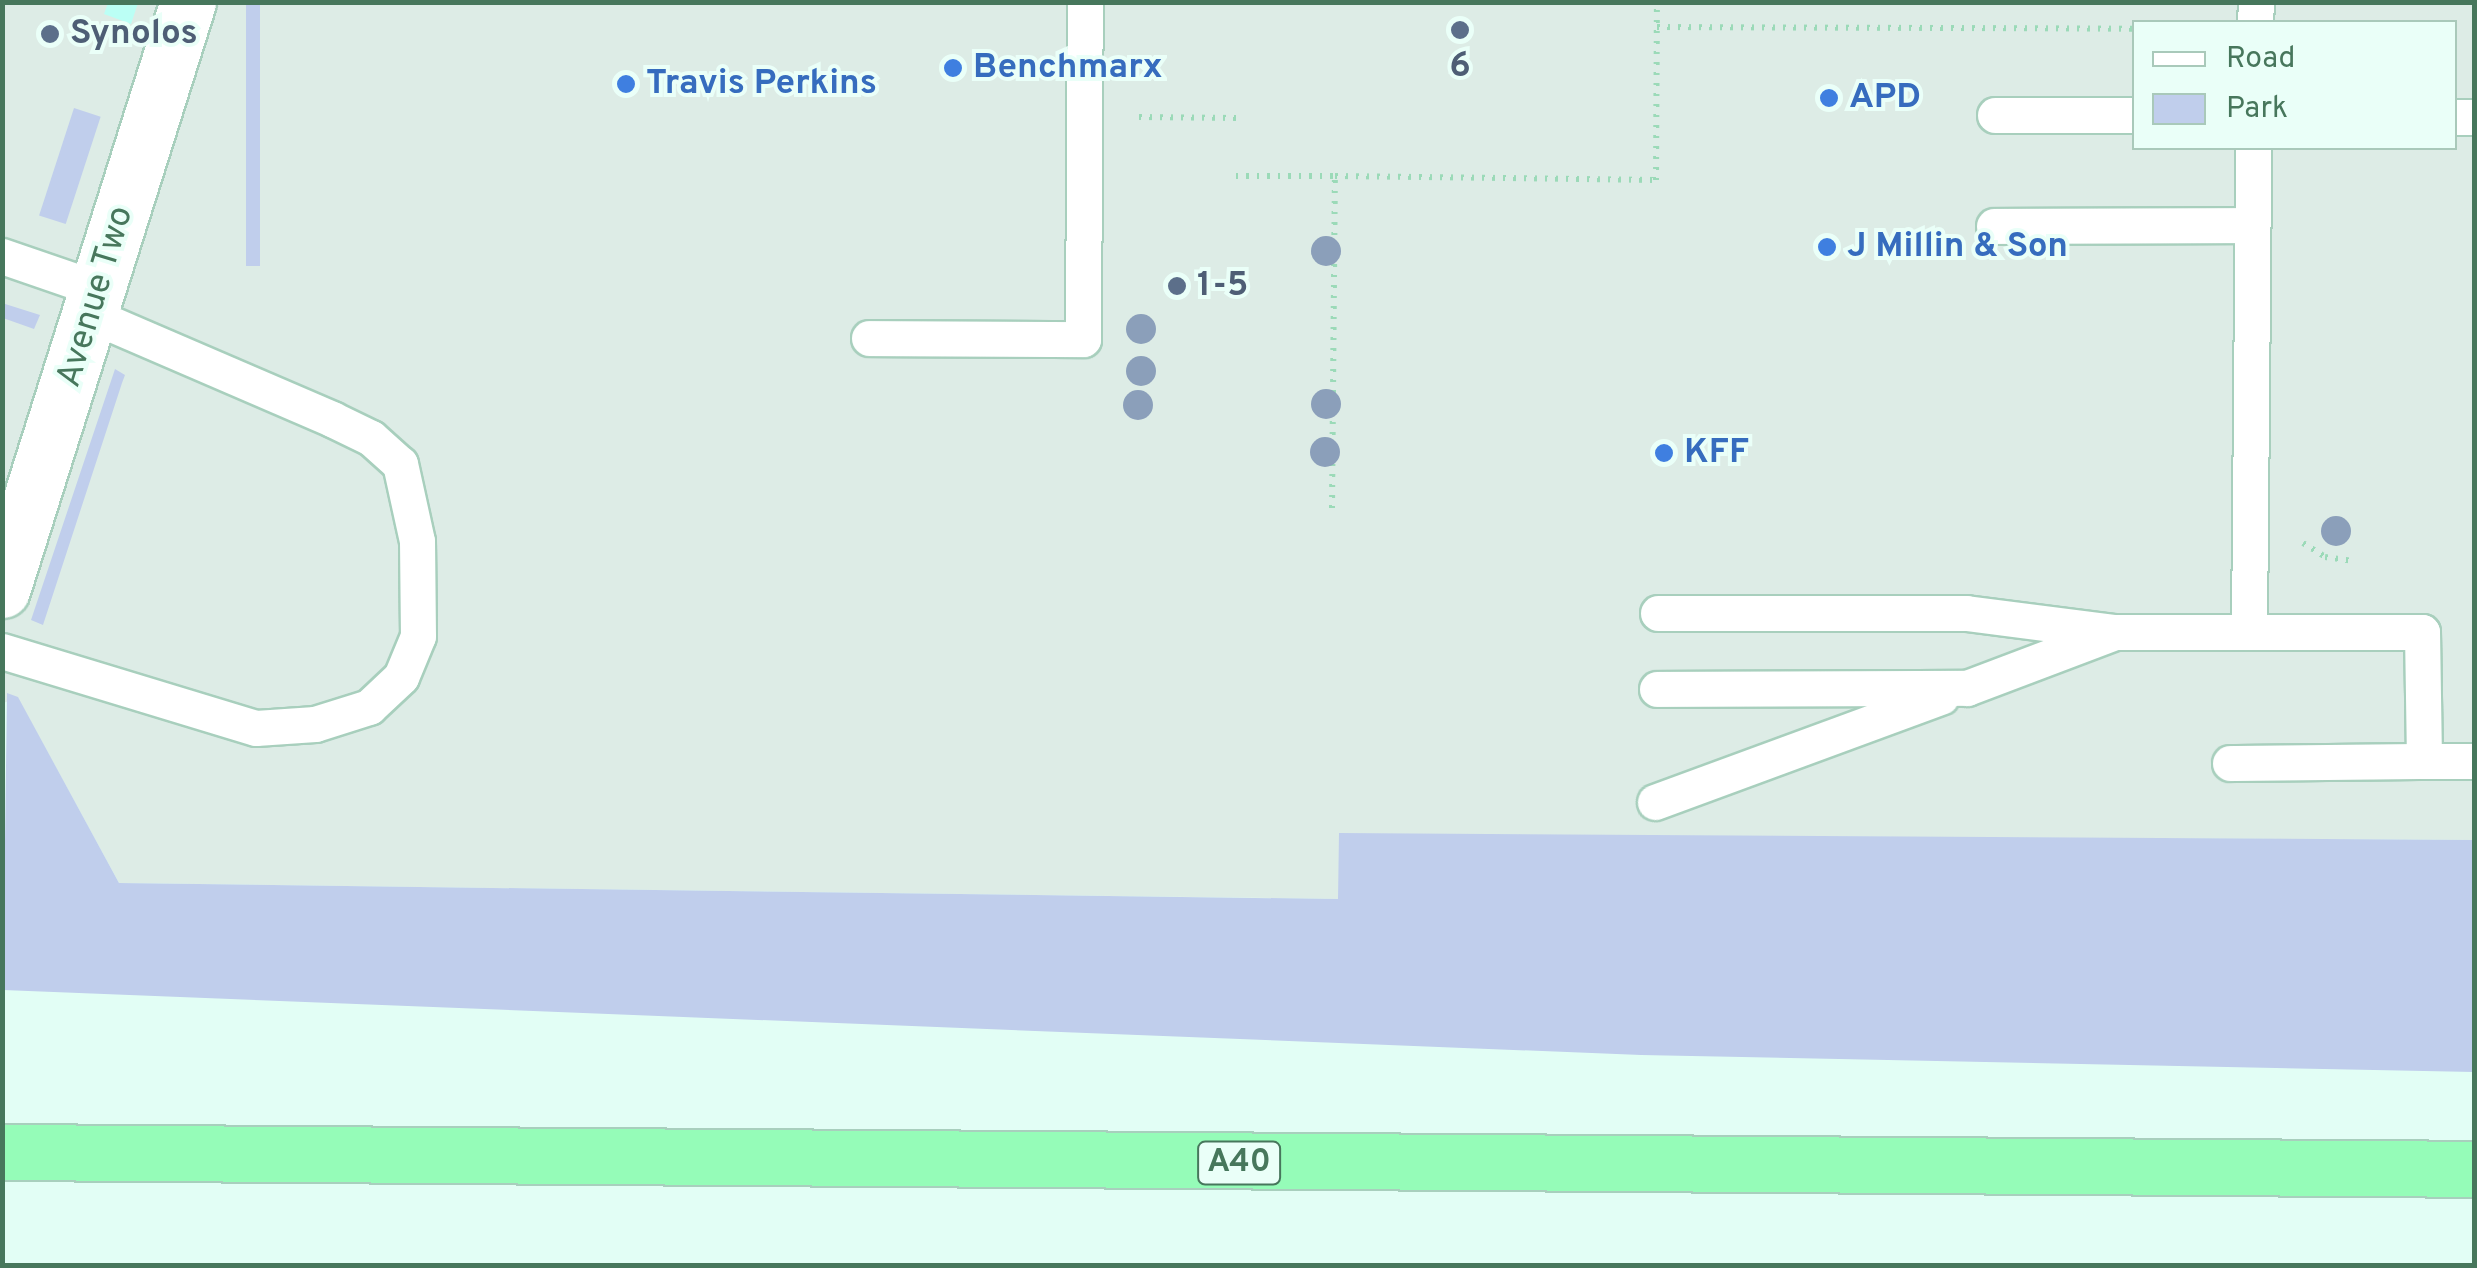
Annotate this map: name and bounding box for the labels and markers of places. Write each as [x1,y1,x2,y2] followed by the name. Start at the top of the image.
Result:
[70,13,198,55] place label: Synolos
[1449,19,1471,41] marker: 6
[39,23,61,45] marker: Synolos
[1449,46,1471,88] place label: 6
[973,47,1163,89] place label: Benchmarx
[942,57,964,79] marker: Benchmarx
[646,63,877,105] place label: Travis Perkins
[615,73,637,95] marker: Travis Perkins
[1849,77,1921,119] place label: APD
[1818,87,1840,109] marker: APD
[1847,226,2068,268] place label: J Millin & Son
[1816,236,1838,258] marker: J Millin & Son
[1197,265,1248,307] place label: 1-5
[1166,275,1188,297] marker: 1-5
[1684,432,1749,474] place label: KFF
[1653,442,1675,464] marker: KFF

